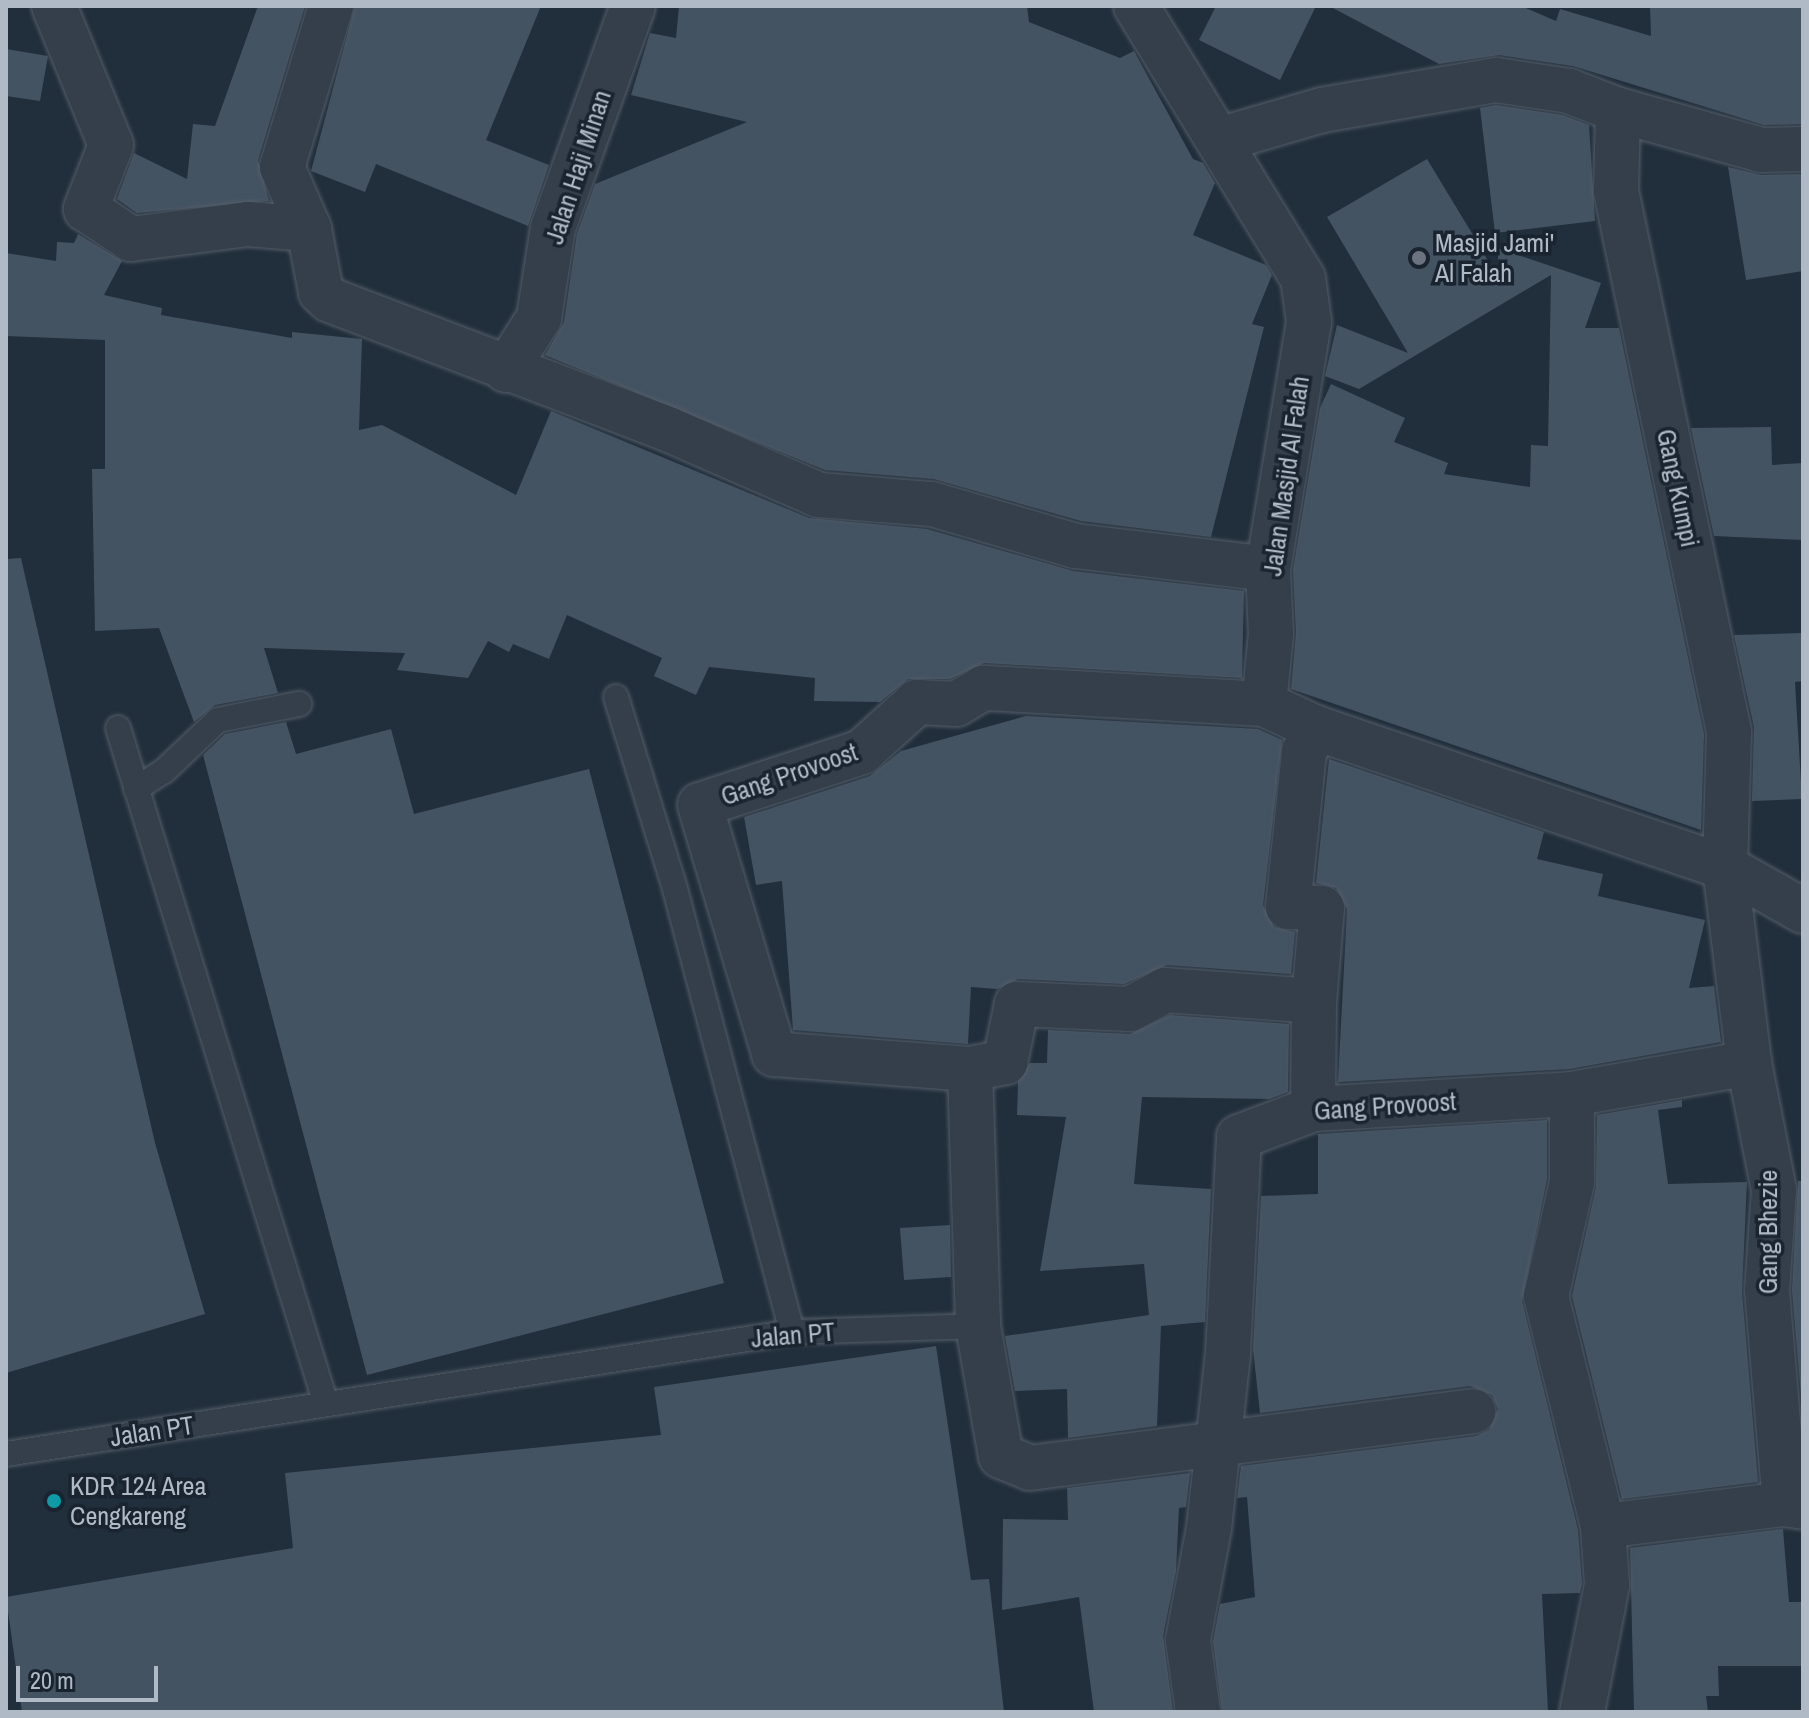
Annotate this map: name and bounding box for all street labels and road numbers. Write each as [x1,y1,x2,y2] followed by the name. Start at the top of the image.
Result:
[538,86,618,248] street label: Jalan Haji Minan
[1256,373,1316,579] street label: Jalan Masjid Al Falah
[1650,426,1706,550] street label: Gang Kumpi
[717,736,861,812] street label: Gang Provoost
[1313,1085,1457,1127] street label: Gang Provoost
[1752,1170,1784,1294] street label: Gang Bhezie
[750,1316,836,1354] street label: Jalan PT
[108,1409,196,1453] street label: Jalan PT

